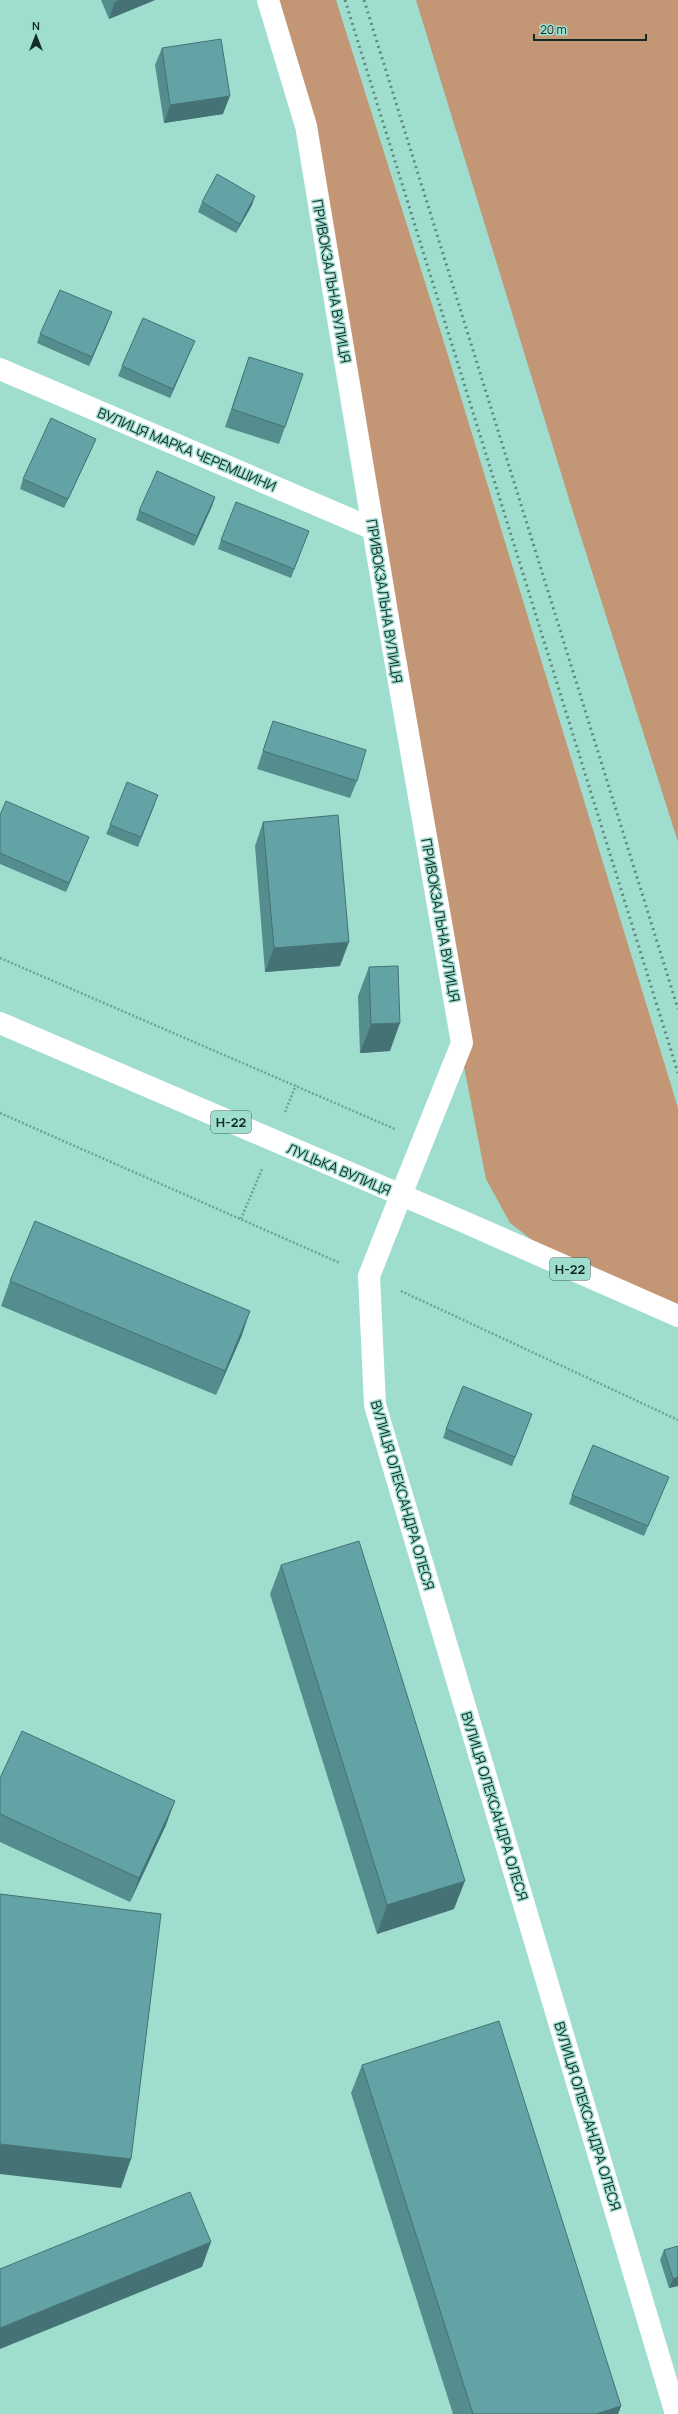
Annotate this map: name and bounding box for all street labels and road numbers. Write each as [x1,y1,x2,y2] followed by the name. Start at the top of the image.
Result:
[308,198,356,364] street label: ПРИВОКЗАЛЬНА ВУЛИЦЯ
[95,403,279,495] street label: ВУЛИЦЯ МАРКА ЧЕРЕМШИНИ
[363,518,407,684] street label: ПРИВОКЗАЛЬНА ВУЛИЦЯ
[417,837,465,1003] street label: ПРИВОКЗАЛЬНА ВУЛИЦЯ
[211,1111,251,1133] road number: Н-22
[284,1139,394,1199] street label: ЛУЦЬКА ВУЛИЦЯ
[550,1258,590,1280] road number: Н-22
[367,1398,439,1592] street label: ВУЛИЦЯ ОЛЕКСАНДРА ОЛЕСЯ
[457,1709,533,1903] street label: ВУЛИЦЯ ОЛЕКСАНДРА ОЛЕСЯ
[550,2019,626,2213] street label: ВУЛИЦЯ ОЛЕКСАНДРА ОЛЕСЯ

